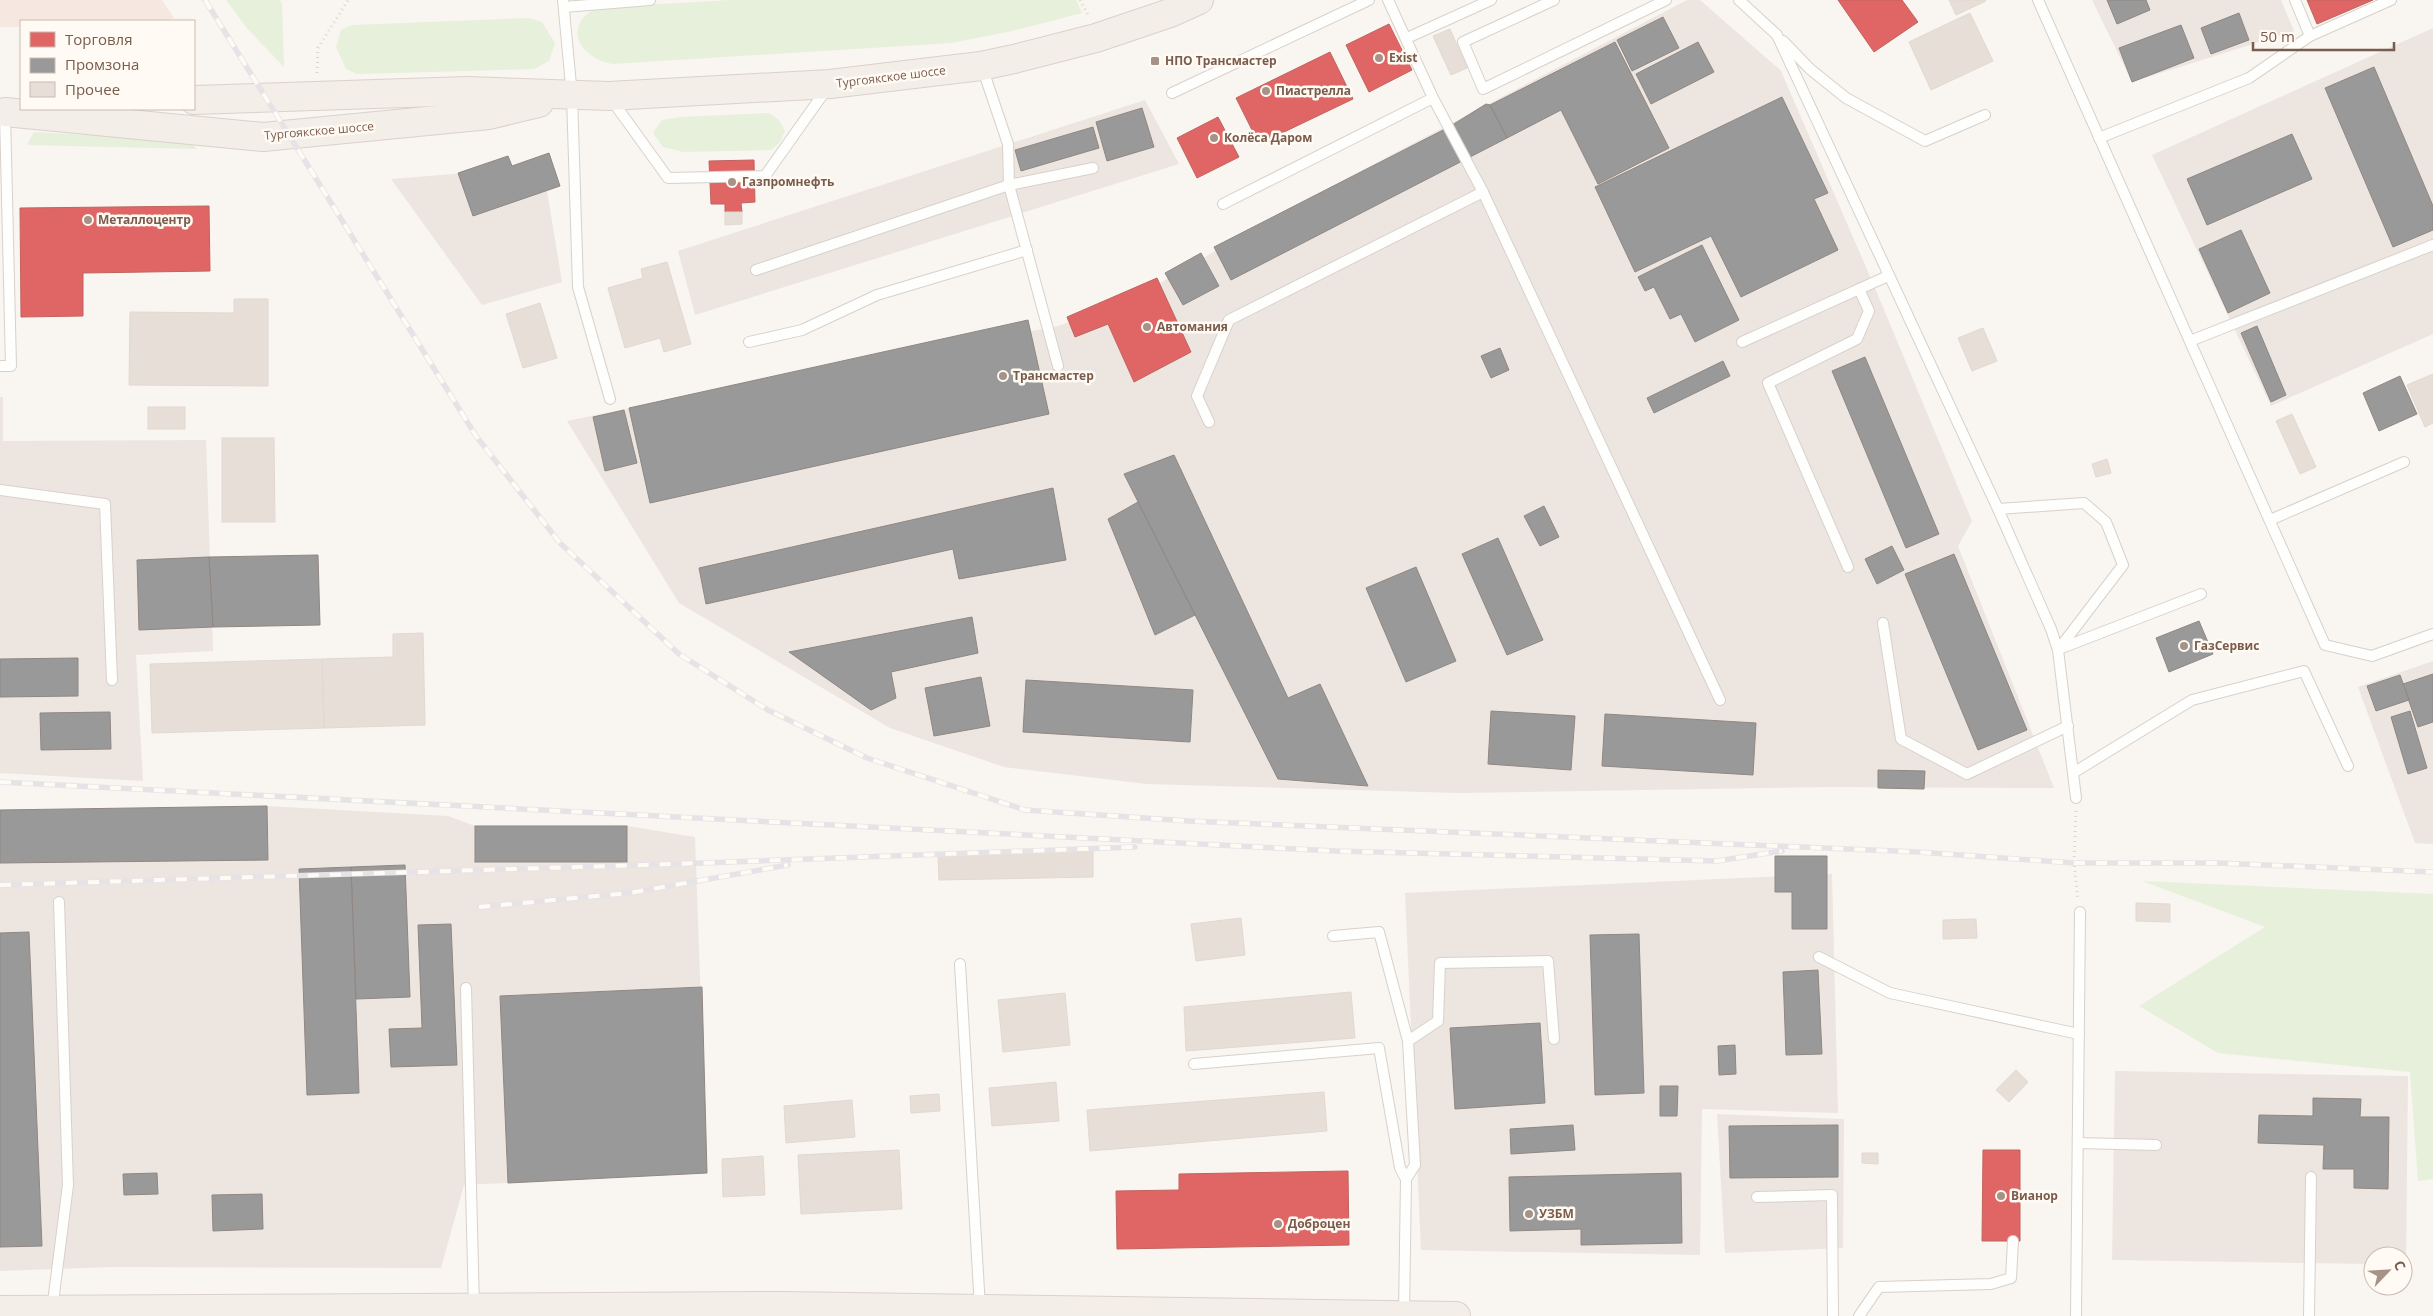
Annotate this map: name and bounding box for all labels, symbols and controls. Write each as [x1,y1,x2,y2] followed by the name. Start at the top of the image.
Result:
[20,20,195,110] legend
[2253,20,2394,52] scale bar
[2260,26,2295,46] text: 50 m
[65,29,132,49] text: Торговля
[1389,49,1418,66] place label: Exist
[1165,52,1277,69] place label: НПО Трансмастер
[1373,52,1385,64] marker: Exist
[65,54,139,74] text: Промзона
[1149,55,1161,67] marker: НПО Трансмастер
[835,61,947,92] street label: Тургоякское шоссе
[65,79,120,99] text: Прочее
[1276,82,1351,99] place label: Пиастрелла
[1260,85,1272,97] marker: Пиастрелла
[263,117,375,144] street label: Тургоякское шоссе
[1224,129,1312,146] place label: Колёса Даром
[1208,132,1220,144] marker: Колёса Даром
[742,173,834,190] place label: Газпромнефть
[726,176,738,188] marker: Газпромнефть
[98,211,191,228] place label: Металлоцентр
[82,214,94,226] marker: Металлоцентр
[1157,318,1228,335] place label: Автомания
[1141,321,1153,333] marker: Автомания
[1013,367,1094,384] place label: Трансмастер
[997,370,1009,382] marker: Трансмастер
[2194,637,2259,654] place label: ГазСервис
[2178,640,2190,652] marker: ГазСервис
[2011,1187,2058,1204] place label: Вианор
[1995,1190,2007,1202] marker: Вианор
[1539,1205,1574,1222] place label: УЗБМ
[1523,1208,1535,1220] marker: УЗБМ
[1288,1215,1350,1232] place label: Доброцен
[1272,1218,1284,1230] marker: Доброцен
[2363,1246,2413,1296] north arrow
[2390,1257,2411,1273] text: С

